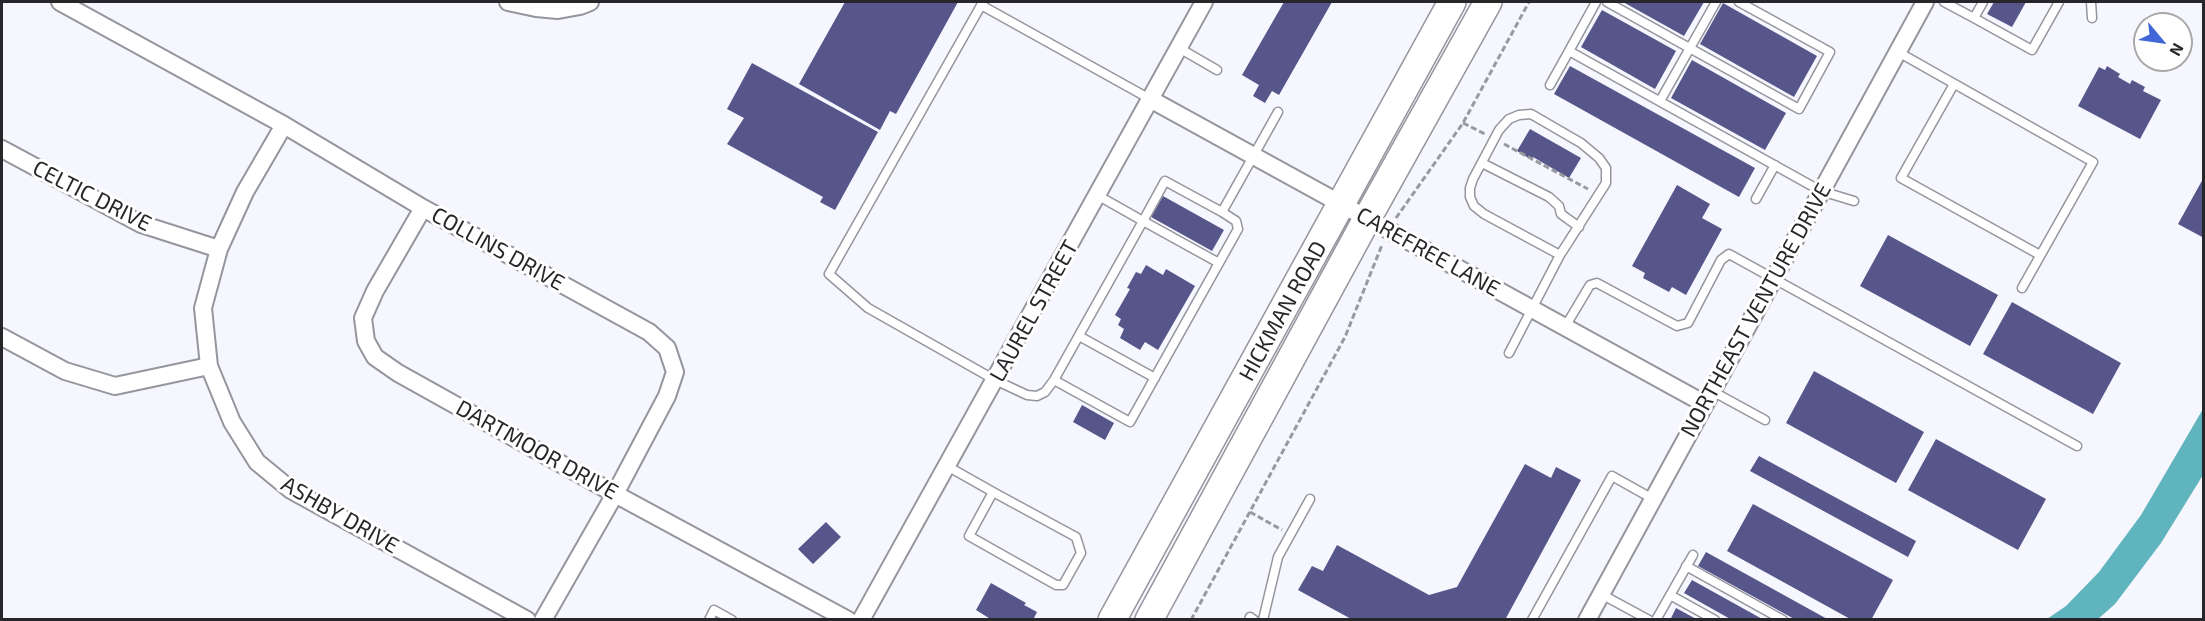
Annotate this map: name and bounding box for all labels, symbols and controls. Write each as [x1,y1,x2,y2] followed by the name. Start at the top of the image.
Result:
[2133,12,2193,72] north arrow
[2166,40,2189,60] text: N
[28,155,156,237] street label: CELTIC DRIVE
[1675,178,1837,442] street label: NORTHEAST VENTURE DRIVE
[427,202,569,296] street label: COLLINS DRIVE
[1352,202,1504,302] street label: CAREFREE LANE
[984,236,1084,386] street label: LAUREL STREET
[1234,236,1332,386] street label: HICKMAN ROAD
[451,395,623,505] street label: DARTMOOR DRIVE
[277,471,403,559] street label: ASHBY DRIVE

